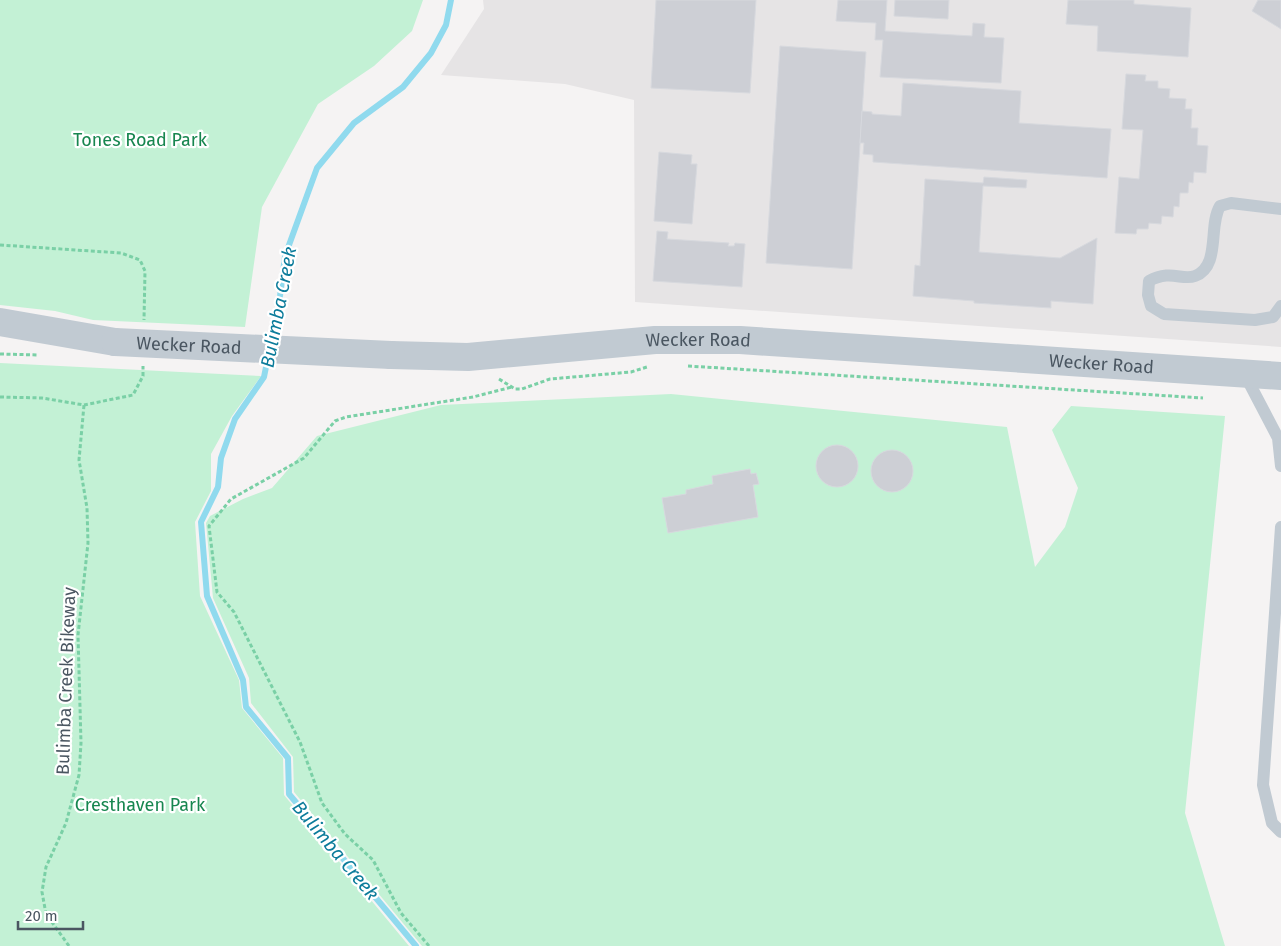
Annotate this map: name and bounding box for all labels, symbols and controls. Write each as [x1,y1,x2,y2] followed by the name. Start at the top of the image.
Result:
[73,129,208,151] park label: Tones Road Park
[255,245,301,370] water label: Bulimba Creek
[645,329,752,352] street label: Wecker Road
[136,332,242,359] street label: Wecker Road
[1048,350,1155,379] street label: Wecker Road
[52,587,80,775] street label: Bulimba Creek Bikeway
[75,794,206,816] park label: Cresthaven Park
[287,796,384,905] water label: Bulimba Creek
[18,898,82,930] scale bar
[25,907,58,925] text: 20 m

